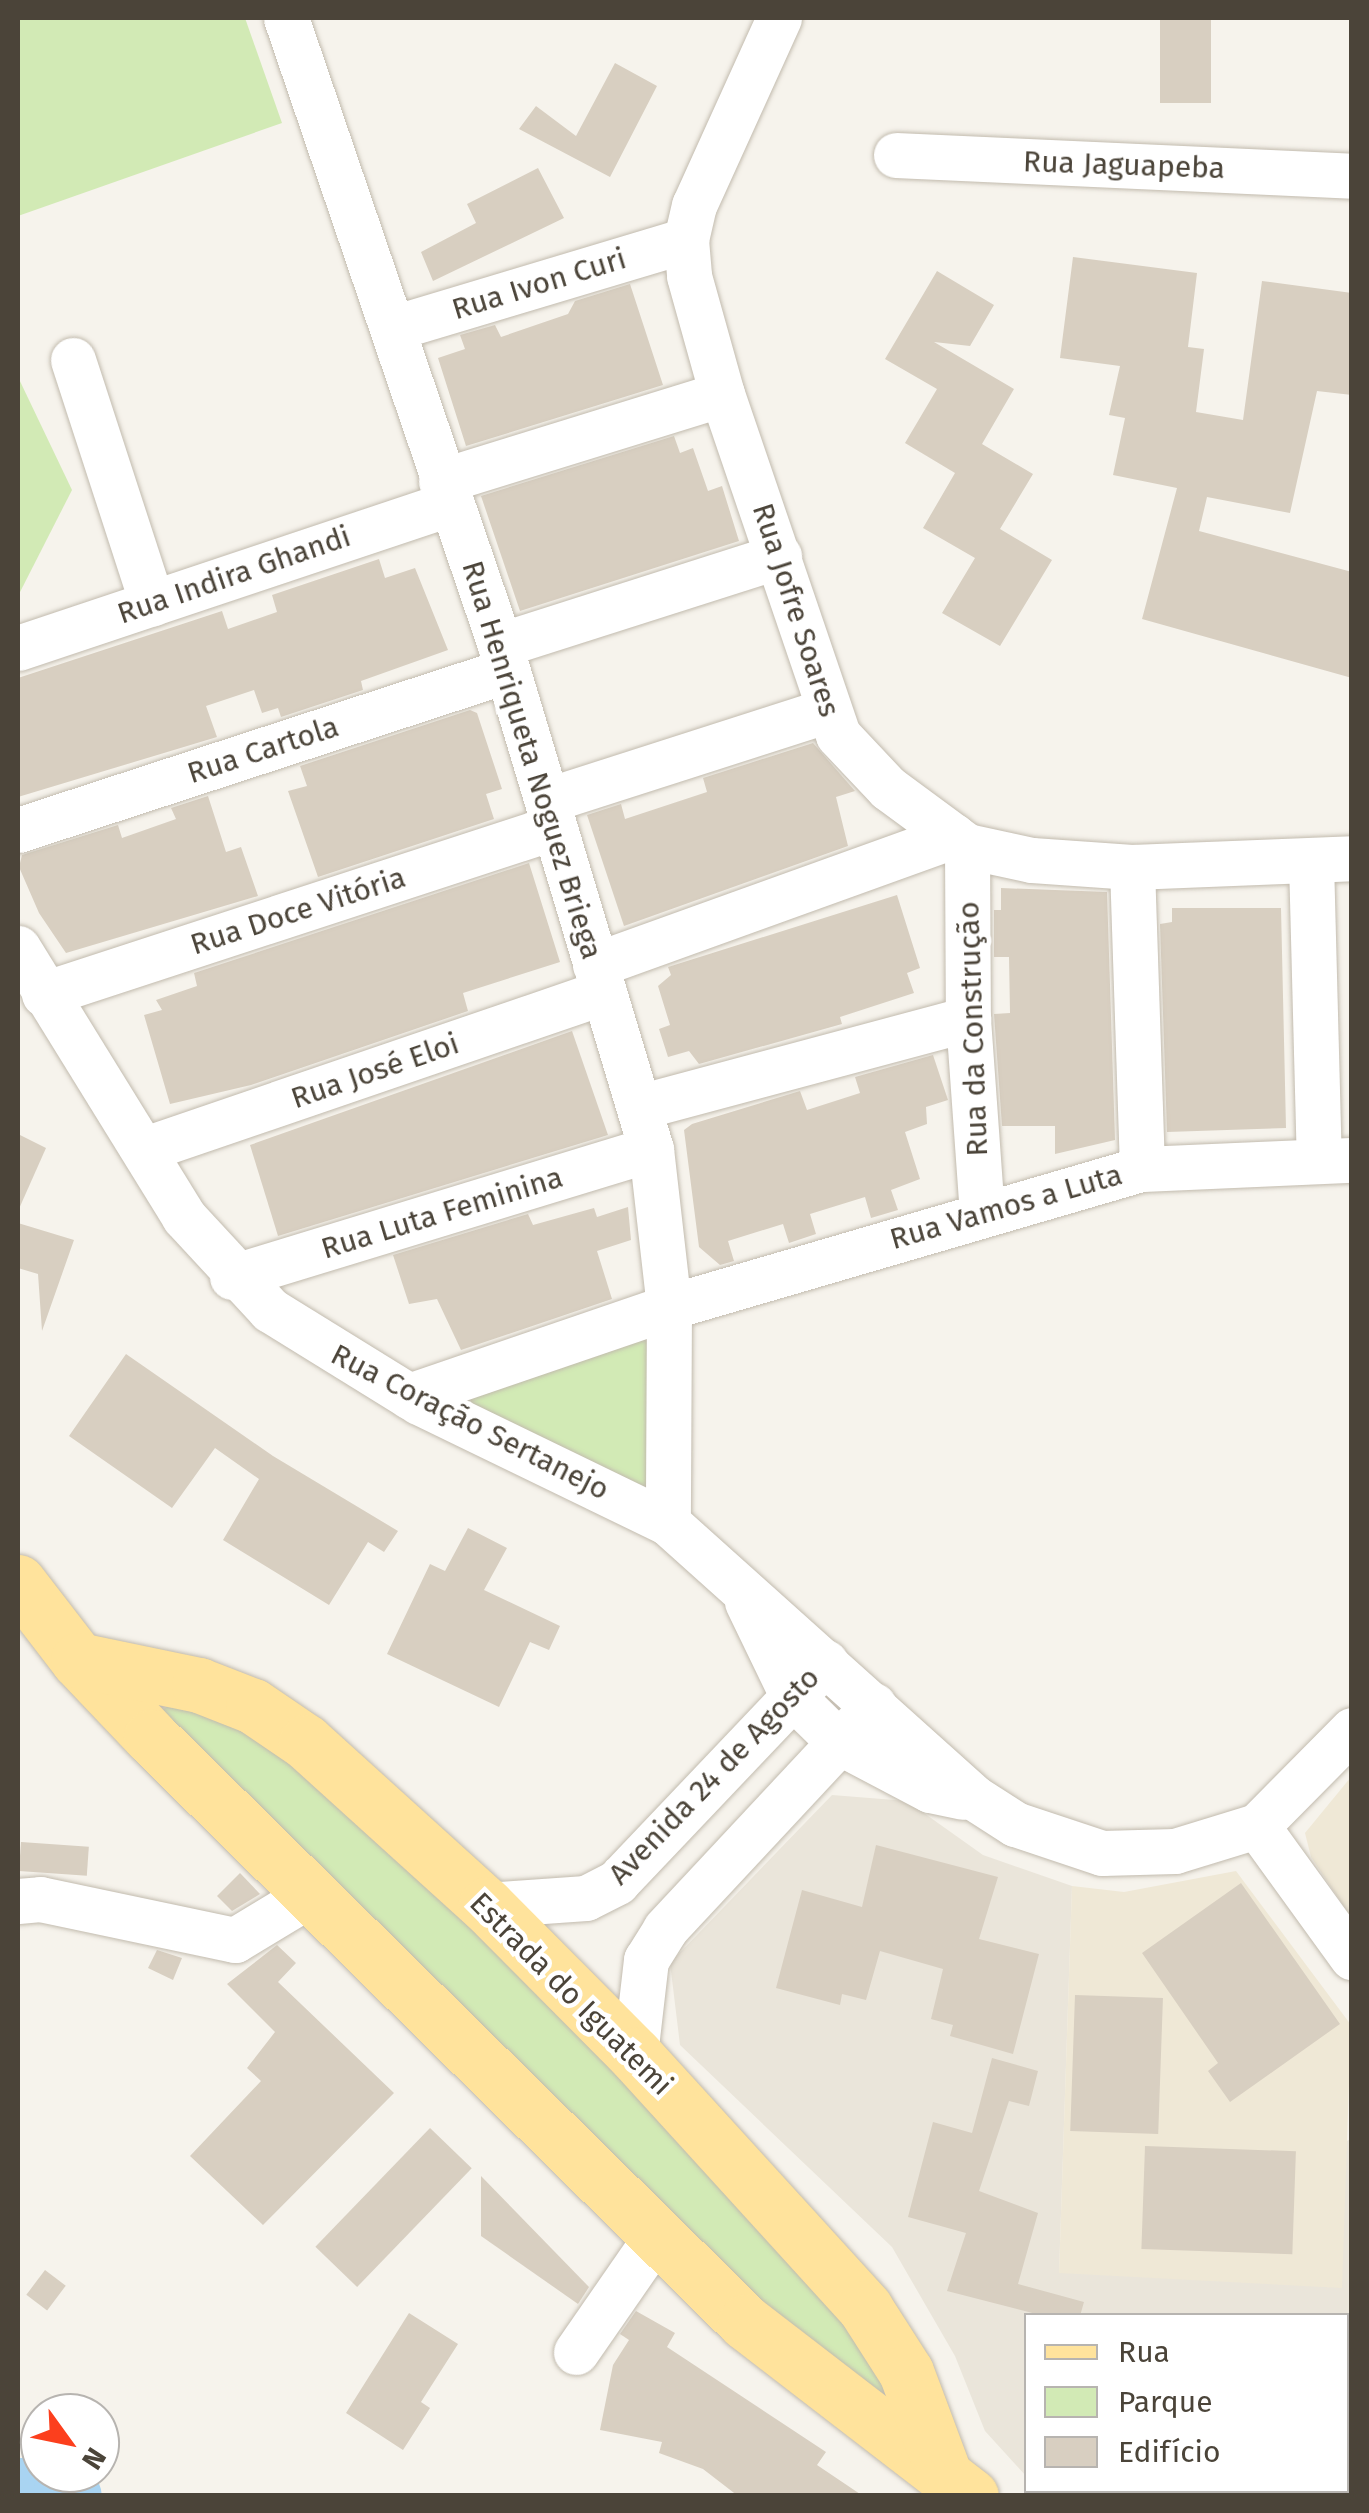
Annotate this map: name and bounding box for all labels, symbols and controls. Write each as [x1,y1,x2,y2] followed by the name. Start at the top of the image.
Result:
[1022,143,1226,187] street label: Rua Jaguapeba
[448,240,630,328] street label: Rua Ivon Curi
[745,499,847,721] street label: Rua Jofre Soares
[113,518,355,632] street label: Rua Indira Ghandi
[454,556,610,964] street label: Rua Henriqueta Noguez Briega
[183,709,343,791] street label: Rua Cartola
[186,859,410,963] street label: Rua Doce Vitória
[951,901,995,1157] street label: Rua da Construção
[286,1025,464,1117] street label: Rua José Eloi
[886,1157,1126,1257] street label: Rua Vamos a Luta
[317,1159,567,1267] street label: Rua Luta Feminina
[325,1336,615,1508] street label: Rua Coração Sertanejo
[601,1660,827,1892] street label: Avenida 24 de Agosto
[462,1885,680,2103] street label: Estrada do Iguatemi
[1024,2313,1349,2493] legend
[1118,2334,1170,2370] text: Rua
[1118,2384,1213,2420] text: Parque
[20,2393,120,2493] north arrow
[1118,2434,1220,2470] text: Edifício
[75,2442,113,2475] text: N

